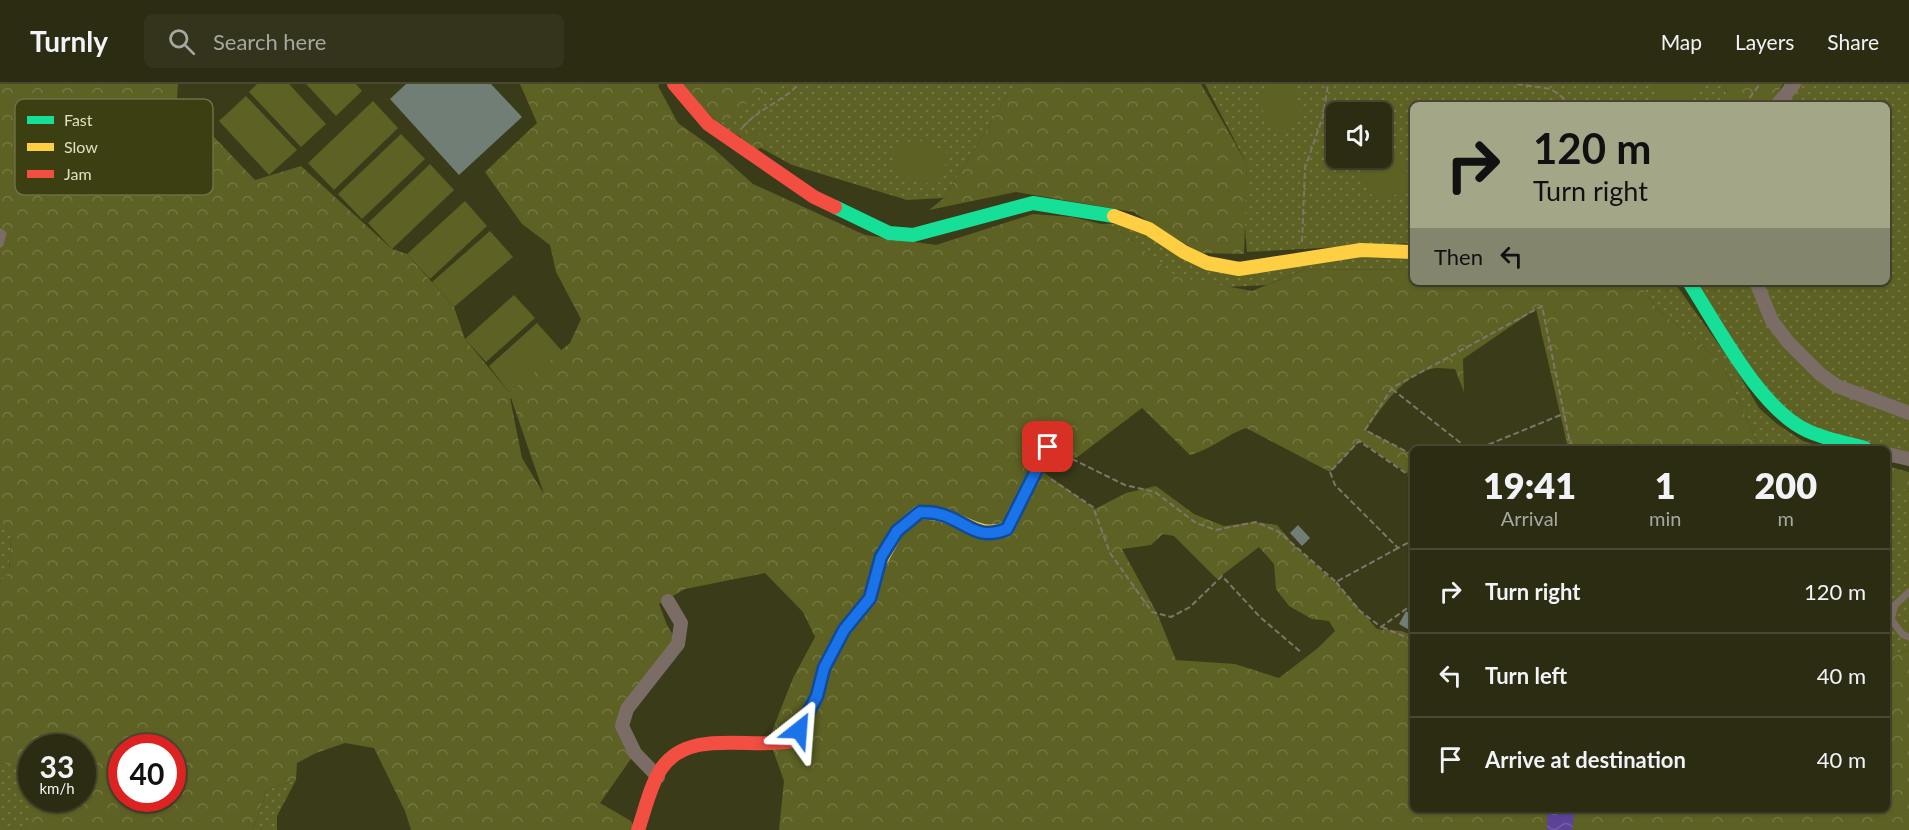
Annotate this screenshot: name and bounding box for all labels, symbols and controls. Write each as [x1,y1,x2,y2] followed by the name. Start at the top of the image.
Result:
[144,14,564,68] search box
[30,24,108,58] text: Turnly
[165,25,198,58] icon: search
[213,28,326,55] text: Search here
[1661,29,1702,54] text: Map
[1735,29,1794,54] text: Layers
[1827,29,1879,54] text: Share
[15,99,213,195] legend
[1326,102,1392,168] map controls
[1326,102,1392,168] button: sound
[64,110,93,129] text: Fast
[1533,123,1651,173] text: 120 m
[1434,126,1512,204] icon: right
[64,137,98,156] text: Slow
[64,164,92,183] text: Jam
[1533,174,1648,207] text: Turn right
[1495,240,1528,273] icon: left
[1434,243,1483,270] text: Then
[1022,421,1073,472] pin
[1031,430,1064,463] icon: arrive
[1483,463,1576,507] text: 19:41
[1655,463,1676,507] text: 1
[1754,463,1817,507] text: 200
[1501,506,1558,530] text: Arrival
[1649,506,1681,530] text: min
[1777,506,1794,530] text: m
[1434,575,1467,608] icon: right
[1485,578,1580,605] text: Turn right
[1804,578,1866,605] text: 120 m
[1434,659,1467,692] icon: left
[1485,662,1567,689] text: Turn left
[1817,662,1866,689] text: 40 m
[767,698,831,762] position arrow
[108,734,186,812] speed limit sign: 40
[1434,743,1467,776] icon: arrive
[1485,746,1686,773] text: Arrive at destination
[1817,746,1866,773] text: 40 m
[40,748,74,784] text: 33
[39,779,75,797] text: km/h

